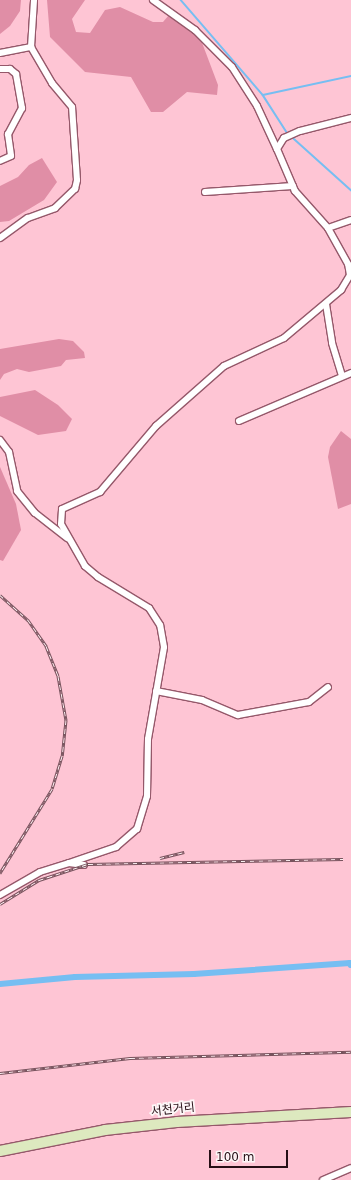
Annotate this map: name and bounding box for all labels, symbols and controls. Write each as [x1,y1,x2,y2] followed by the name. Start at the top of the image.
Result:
[150,1101,196,1119] street label: 서천거리
[211,1142,290,1168] scale bar
[216,1150,254,1164] text: 100 m

